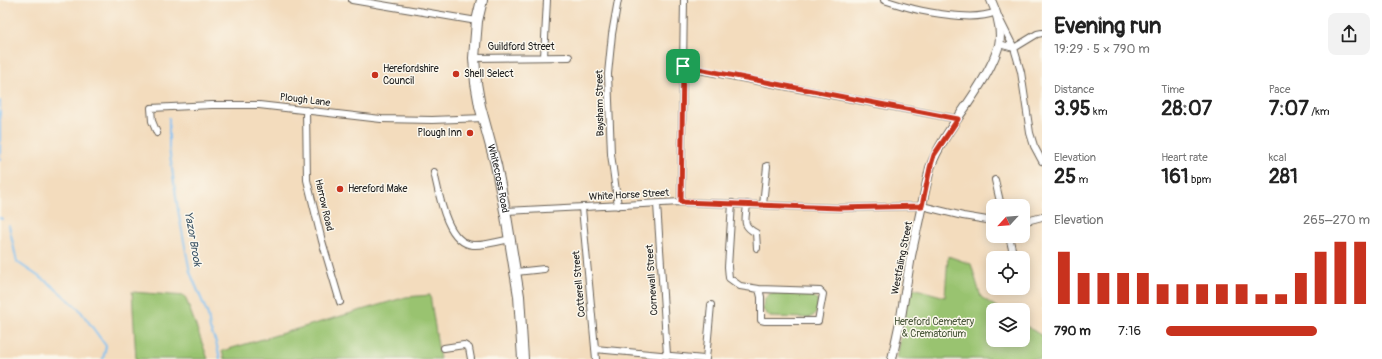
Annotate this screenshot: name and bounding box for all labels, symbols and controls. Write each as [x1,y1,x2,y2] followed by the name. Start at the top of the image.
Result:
[1054,12,1162,40] text: Evening run
[1328,13,1370,55] button: share
[487,41,556,53] street label: Guildford Street
[1054,41,1150,57] text: 19:29 · 5 × 790 m
[666,49,700,83] pin
[672,55,694,77] icon: arrive
[383,63,439,87] place label: Herefordshire Council
[464,68,515,80] place label: Shell Select
[451,69,461,79] marker: Shell Select
[593,69,607,136] street label: Baysham Street
[370,70,380,80] marker: Herefordshire Council
[1054,83,1094,96] text: Distance
[1161,83,1184,96] text: Time
[1269,83,1290,96] text: Pace
[279,91,331,109] street label: Plough Lane
[1054,96,1091,121] text: 3.95
[1161,96,1212,121] text: 28:07
[1269,96,1309,121] text: 7:07
[1091,105,1107,118] text: km
[1309,105,1330,118] text: /km
[418,127,462,139] place label: Plough Inn
[465,128,475,138] marker: Plough Inn
[485,143,511,214] street label: Whitecross Road
[1054,151,1096,164] text: Elevation
[1161,151,1208,164] text: Heart rate
[1269,151,1287,164] text: kcal
[1054,164,1076,189] text: 25
[1161,164,1189,189] text: 161
[1269,164,1298,189] text: 281
[1076,173,1088,186] text: m
[1189,173,1211,186] text: bpm
[312,178,336,232] street label: Harrow Road
[348,183,407,195] place label: Hereford Make
[335,184,345,194] marker: Hereford Make
[589,187,670,203] street label: White Horse Street
[986,199,1030,243] north arrow
[986,199,1030,347] map controls
[182,211,204,269] water label: Yazor Brook
[1054,212,1104,228] text: Elevation
[1303,212,1370,228] text: 265–270 m
[889,219,915,296] street label: Westfaling Street
[643,243,660,316] street label: Cornewall Street
[570,249,588,318] street label: Cotterell Street
[986,251,1030,295] button: locate
[986,303,1030,347] button: layers
[894,316,975,340] park label: Hereford Cemetery & Crematorium
[1054,323,1091,339] text: 790 m
[1118,323,1141,339] text: 7:16

